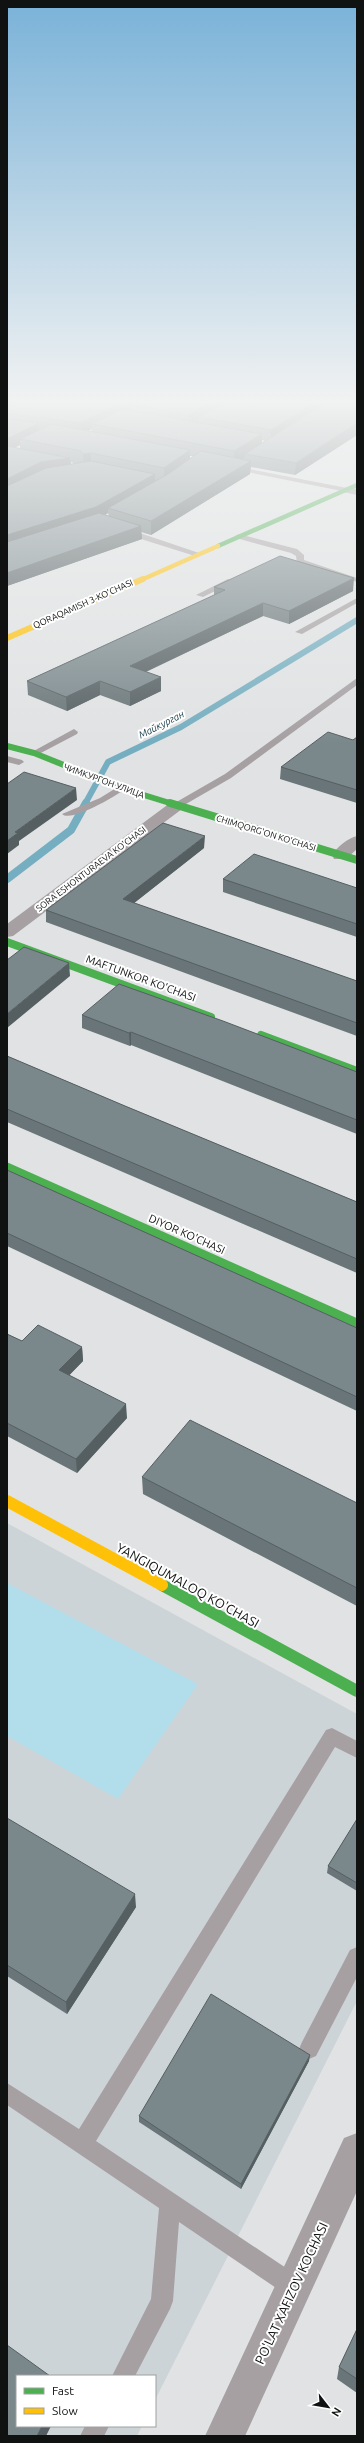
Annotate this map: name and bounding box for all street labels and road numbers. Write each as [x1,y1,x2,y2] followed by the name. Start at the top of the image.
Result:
[32,577,134,631] street label: QORAQAMISH 3-KO'CHASI
[62,762,146,800] street label: ЧИМКУРГОН УЛИЦА
[215,813,317,853] street label: CHIMQORG'ON KO'CHASI
[34,824,148,914] street label: SORA ESHONTURAEVA KO'CHASI
[84,953,198,1003] street label: MAFTUNKOR KO'CHASI
[147,1212,227,1256] street label: DIYOR KO'CHASI
[114,1540,262,1631] street label: YANGIQUMALOQ KO'CHASI
[252,2220,330,2366] street label: PO'LAT XAFIZOV KOCHASI

